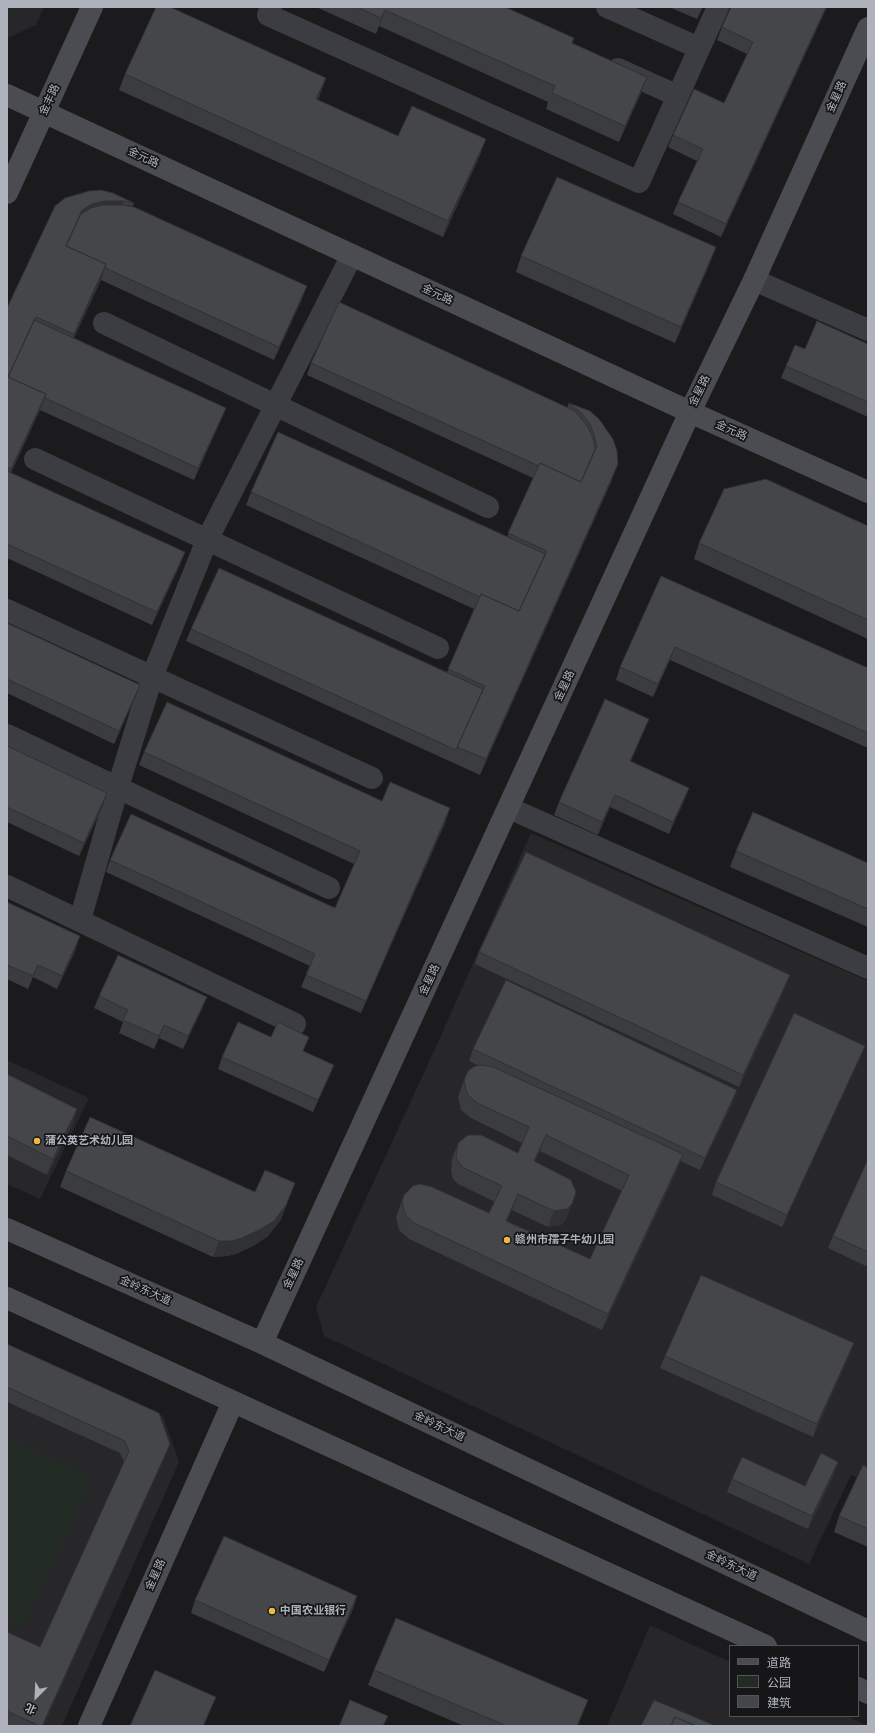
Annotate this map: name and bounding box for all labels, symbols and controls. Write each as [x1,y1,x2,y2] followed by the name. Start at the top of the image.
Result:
[824,79,850,115] street label: 金星路
[37,82,63,118] street label: 金丰路
[125,145,161,171] street label: 金元路
[419,282,455,308] street label: 金元路
[687,373,713,409] street label: 金星路
[713,418,749,444] street label: 金元路
[552,668,578,704] street label: 金星路
[417,962,443,998] street label: 金星路
[45,1134,133,1148] place label: 蒲公英艺术幼儿园
[32,1136,42,1146] marker: 蒲公英艺术幼儿园
[515,1233,614,1247] place label: 赣州市孺子牛幼儿园
[502,1235,512,1245] marker: 赣州市孺子牛幼儿园
[281,1256,307,1292] street label: 金星路
[117,1274,173,1308] street label: 金岭东大道
[411,1409,467,1445] street label: 金岭东大道
[703,1548,759,1584] street label: 金岭东大道
[143,1557,169,1593] street label: 金星路
[280,1604,346,1618] place label: 中国农业银行
[267,1606,277,1616] marker: 中国农业银行
[729,1645,859,1717] legend
[767,1656,791,1670] text: 道路
[767,1676,791,1690] text: 公园
[16,1677,56,1717] north arrow
[767,1696,791,1710] text: 建筑
[23,1700,39,1717] text: 北

